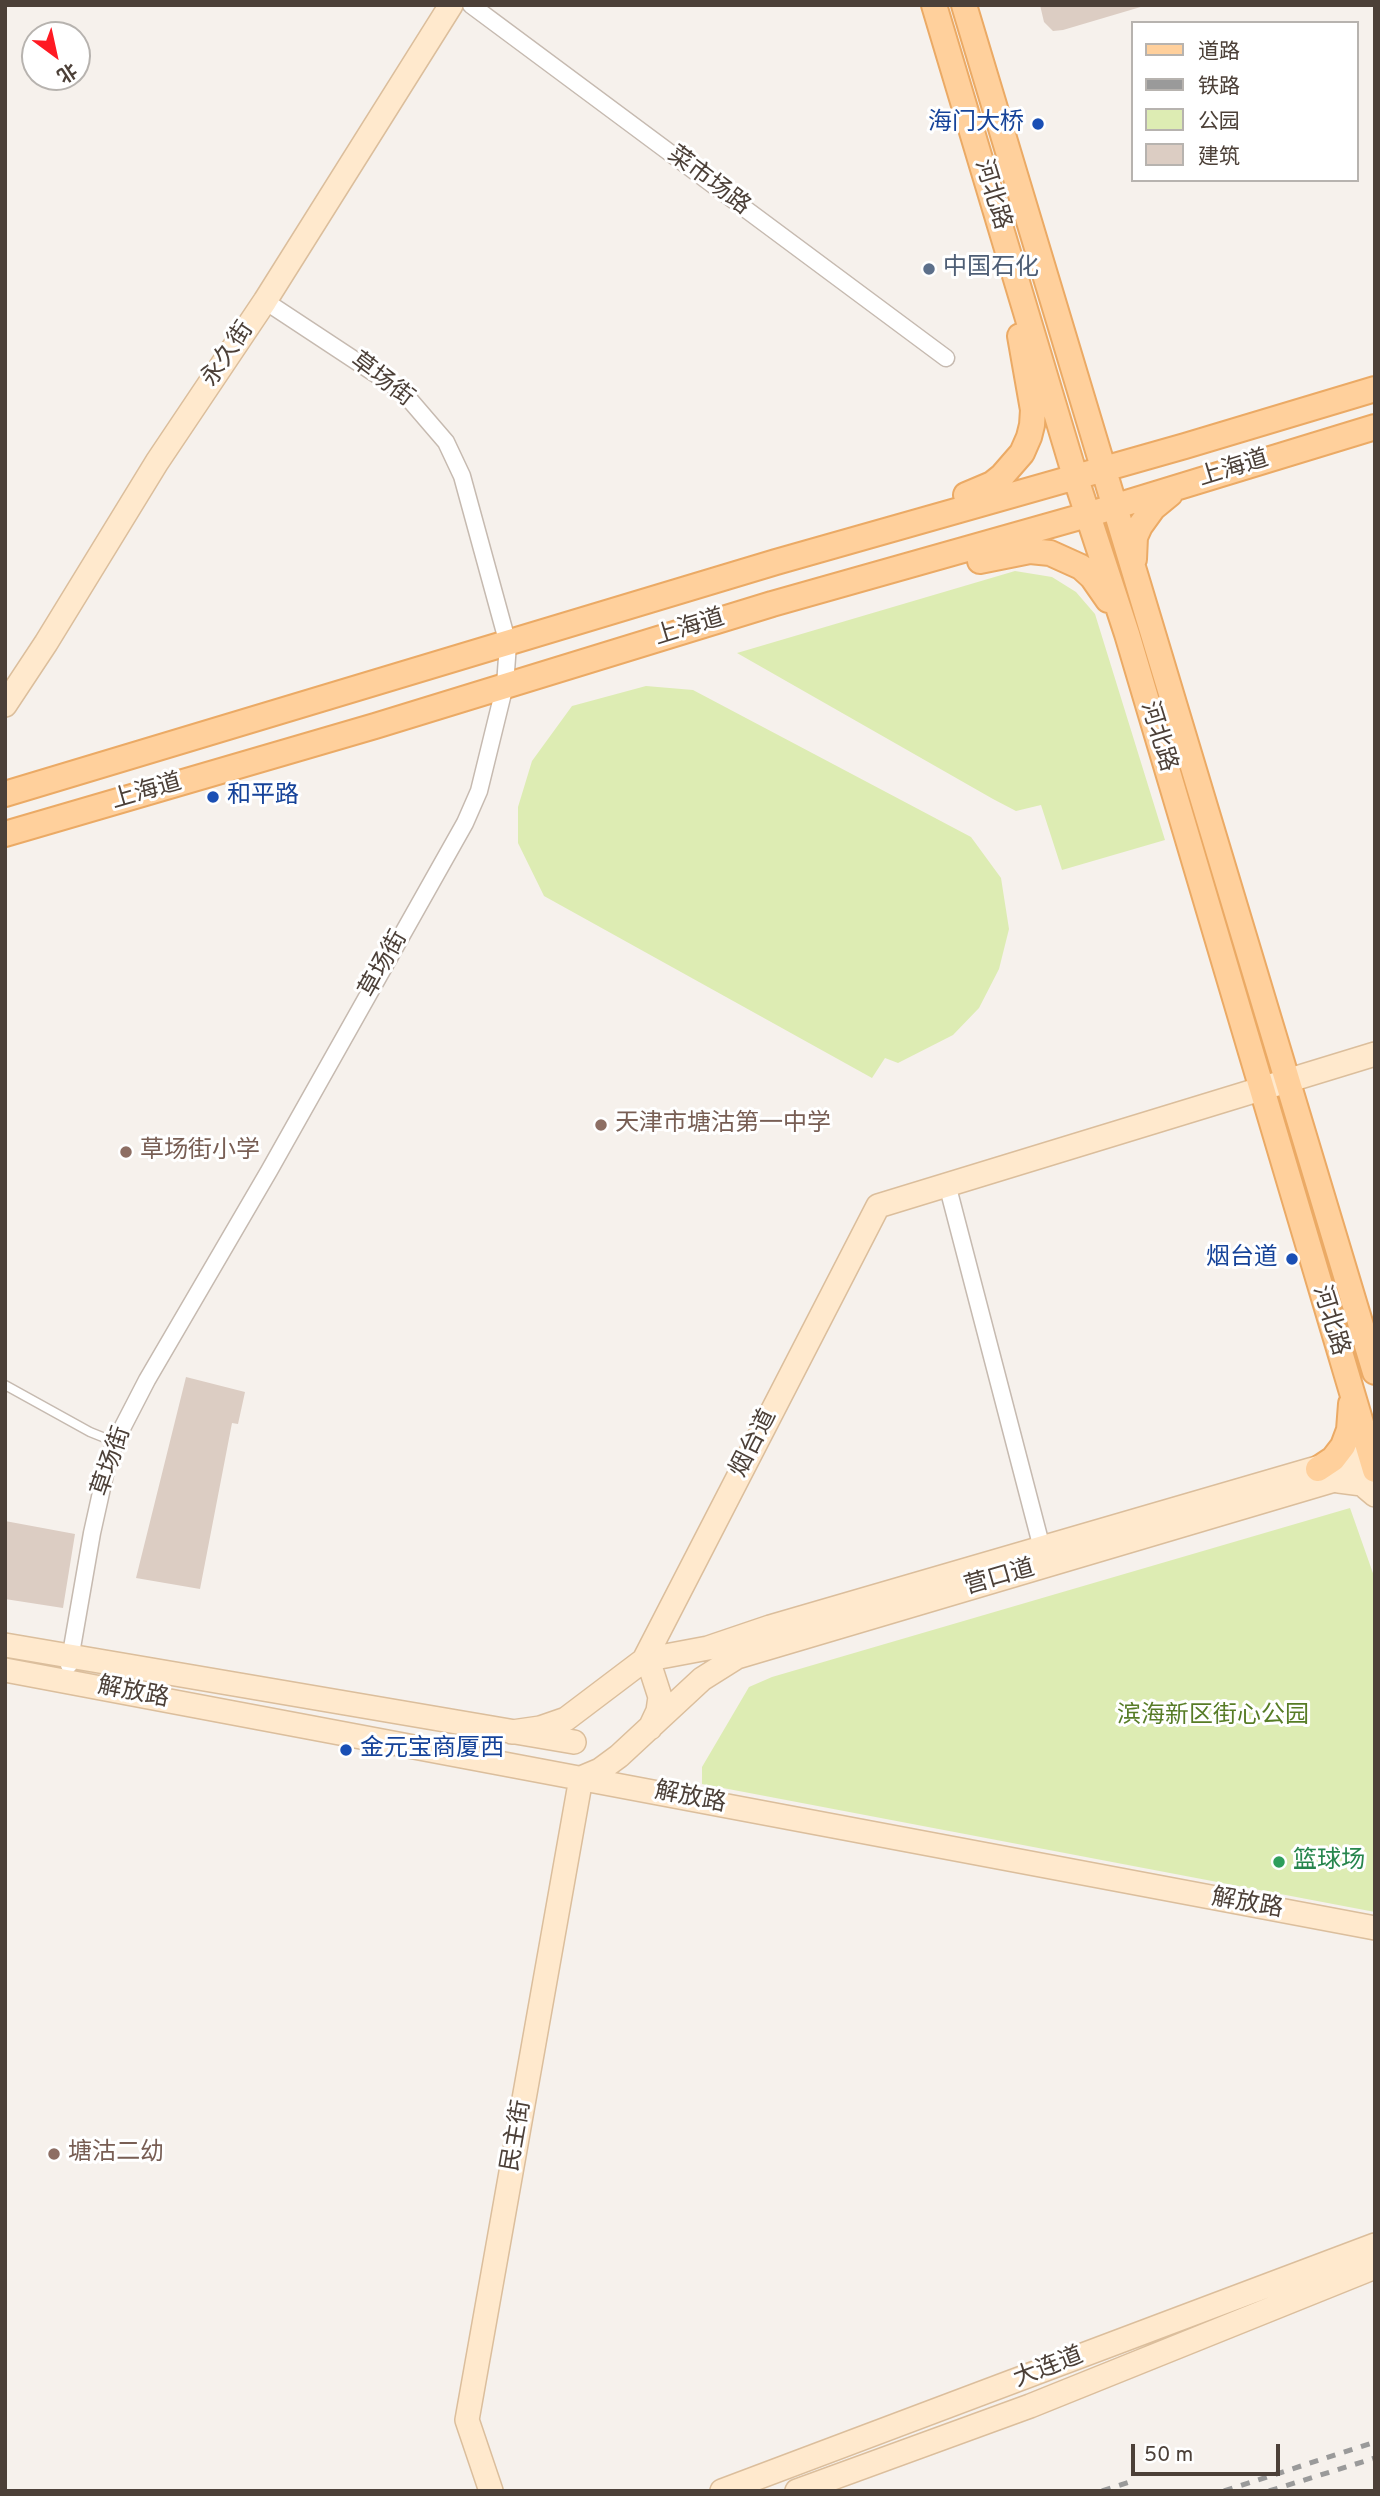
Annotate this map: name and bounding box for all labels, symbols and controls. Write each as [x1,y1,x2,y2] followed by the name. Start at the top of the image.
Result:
[21,21,91,91] north arrow
[1132,21,1359,182] legend
[1198,39,1240,66] text: 道路
[52,57,81,87] text: 北
[1198,74,1240,101] text: 铁路
[1198,109,1240,136] text: 公园
[928,110,1024,138] place label: 海门大桥
[1030,116,1046,132] marker: 海门大桥
[661,142,755,222] street label: 菜市场路
[1198,144,1240,171] text: 建筑
[967,156,1015,234] street label: 河北路
[943,255,1039,283] place label: 中国石化
[921,261,937,277] marker: 中国石化
[197,317,261,393] street label: 永久街
[344,348,418,414] street label: 草场街
[1195,446,1273,494] street label: 上海道
[651,605,729,653] street label: 上海道
[1133,698,1181,776] street label: 河北路
[108,769,186,817] street label: 上海道
[227,783,299,811] place label: 和平路
[205,789,221,805] marker: 和平路
[355,927,415,1003] street label: 草场街
[615,1111,831,1139] place label: 天津市塘沽第一中学
[593,1117,609,1133] marker: 天津市塘沽第一中学
[140,1138,260,1166] place label: 草场街小学
[118,1144,134,1160] marker: 草场街小学
[1206,1245,1278,1273] place label: 烟台道
[1284,1251,1300,1267] marker: 烟台道
[1305,1282,1353,1360] street label: 河北路
[726,1405,784,1483] street label: 烟台道
[88,1423,138,1501] street label: 草场街
[961,1555,1039,1603] street label: 营口道
[95,1673,171,1715] street label: 解放路
[1117,1703,1309,1731] park label: 滨海新区街心公园
[360,1736,504,1764] place label: 金元宝商厦西
[338,1742,354,1758] marker: 金元宝商厦西
[652,1778,728,1820] street label: 解放路
[1293,1848,1365,1876] place label: 篮球场
[1271,1854,1287,1870] marker: 篮球场
[1209,1885,1285,1925] street label: 解放路
[498,2098,538,2174] street label: 民主街
[68,2140,164,2168] place label: 塘沽二幼
[46,2146,62,2162] marker: 塘沽二幼
[1010,2343,1088,2395] street label: 大连道
[1135,2430,1284,2474] scale bar
[1144,2442,1193,2469] text: 50 m

